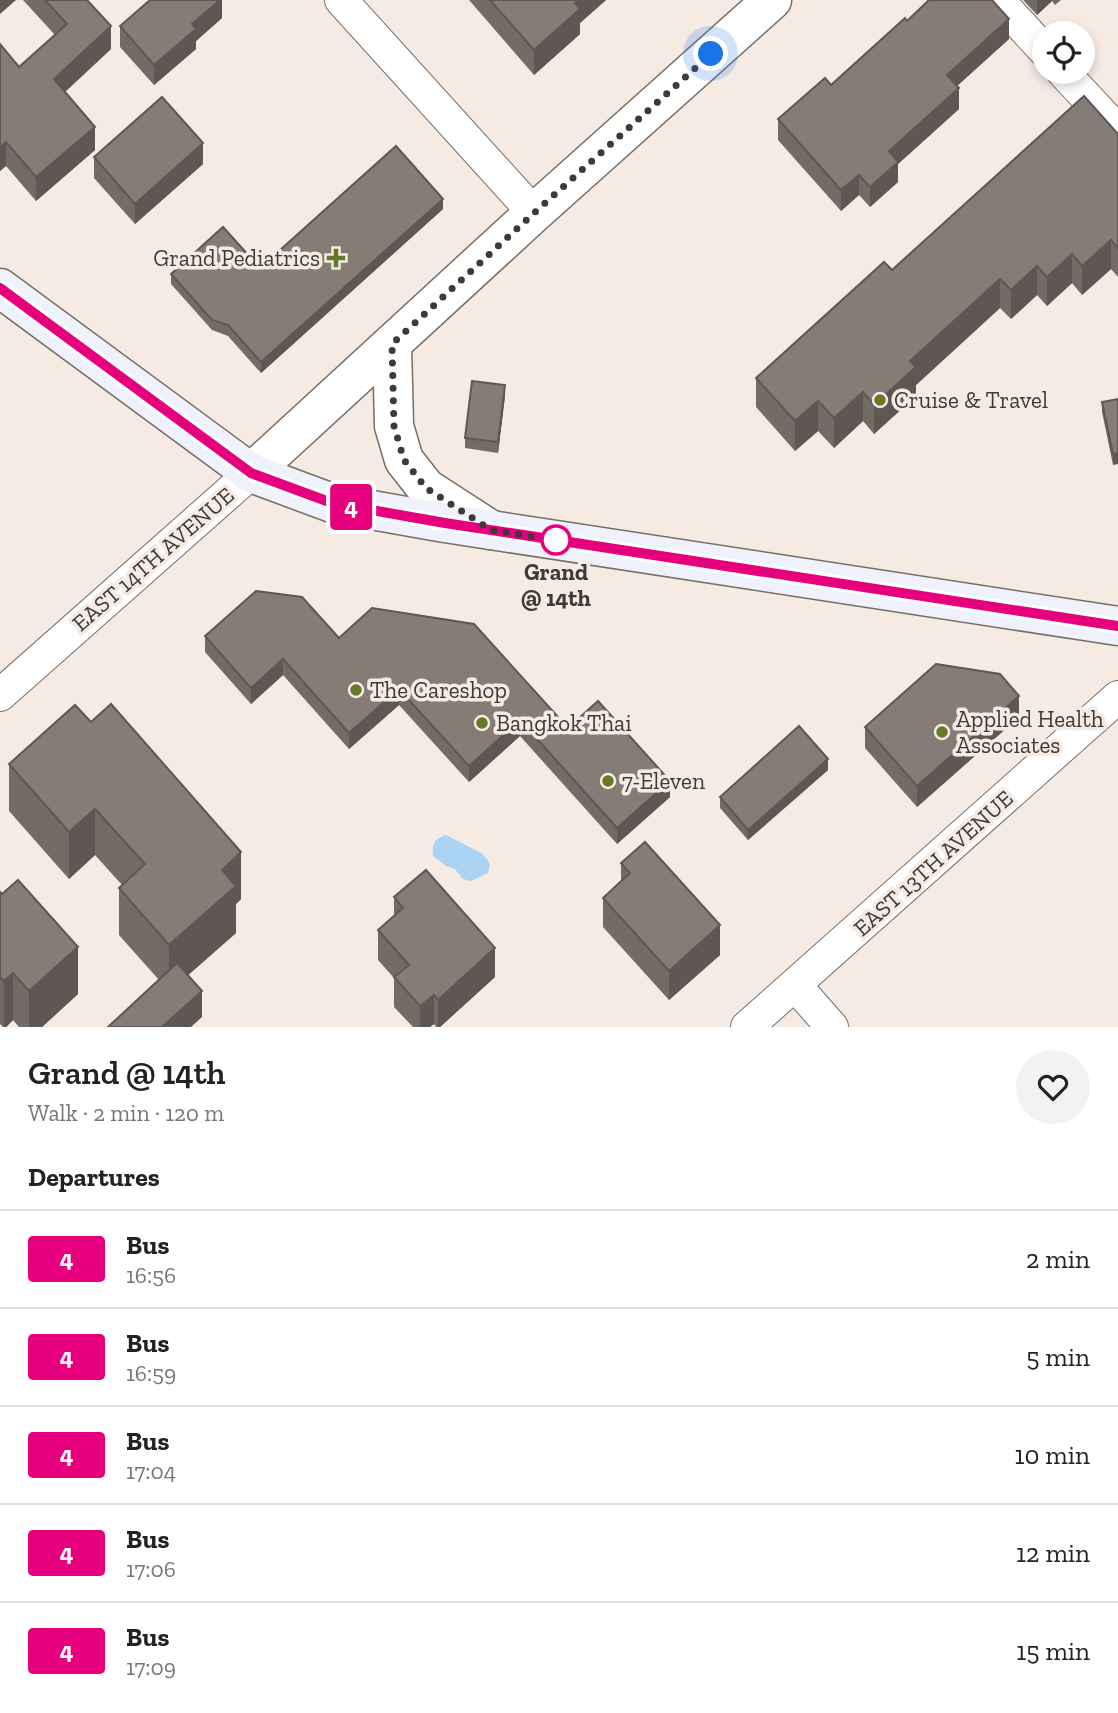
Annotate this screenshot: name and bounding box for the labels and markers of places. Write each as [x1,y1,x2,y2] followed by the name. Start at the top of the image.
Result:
[153,244,320,272] place label: Grand Pediatrics
[326,248,346,268] marker: Grand Pediatrics
[894,386,1048,414] place label: Cruise & Travel
[872,392,888,408] marker: Cruise & Travel
[541,525,571,555] marker: Grand @ 14th
[521,558,592,612] place label: Grand @ 14th
[370,676,507,704] place label: The Careshop
[348,682,364,698] marker: The Careshop
[956,705,1104,759] place label: Applied Health Associates
[496,709,632,737] place label: Bangkok Thai
[474,715,490,731] marker: Bangkok Thai
[934,724,950,740] marker: Applied Health Associates
[622,767,705,795] place label: 7-Eleven
[600,773,616,789] marker: 7-Eleven

